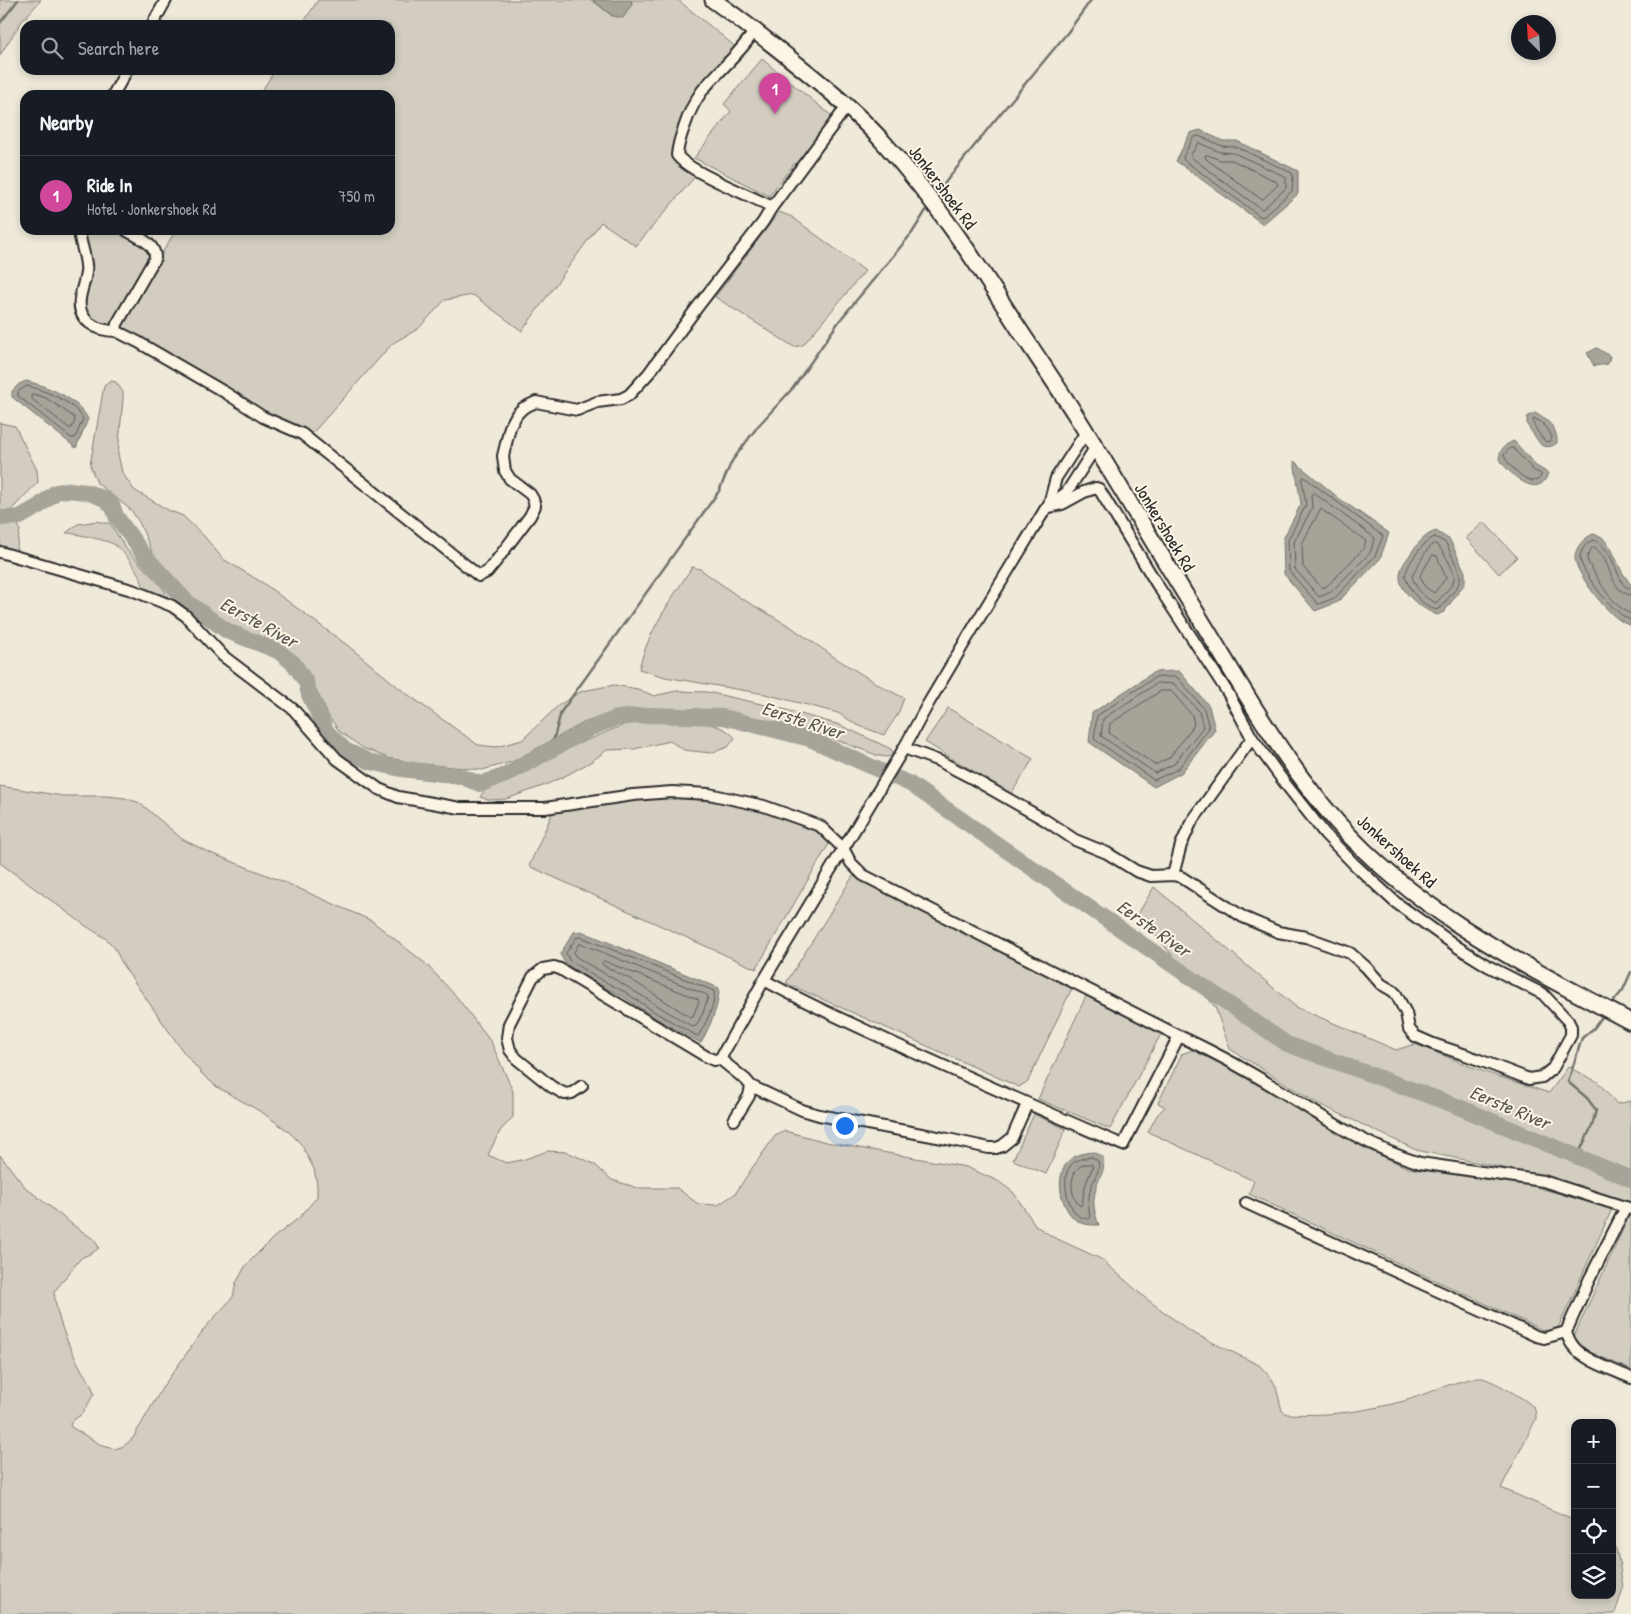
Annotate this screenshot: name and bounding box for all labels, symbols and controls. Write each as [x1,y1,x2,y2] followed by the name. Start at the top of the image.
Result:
[1511,15,1556,60] north arrow
[20,20,395,75] search box
[38,34,66,62] icon: search
[78,35,159,61] text: Search here
[759,73,791,114] pin: 1
[40,108,93,137] text: Nearby
[903,140,983,234] street label: Jonkershoek Rd
[87,172,132,198] text: Ride In
[53,185,59,207] text: 1
[339,185,375,207] text: 750 m
[87,198,216,220] text: Hotel · Jonkershoek Rd
[1129,478,1201,576] street label: Jonkershoek Rd
[216,590,305,655] water label: Eerste River
[759,695,850,746] water label: Eerste River
[1352,808,1442,894] street label: Jonkershoek Rd
[1112,893,1198,964] water label: Eerste River
[1466,1079,1556,1137] water label: Eerste River
[832,1113,858,1139] your location
[1571,1419,1616,1599] map controls
[1571,1419,1616,1464] button: +
[1571,1464,1616,1509] button: −
[1571,1509,1616,1554] button: locate
[1571,1554,1616,1599] button: layers

